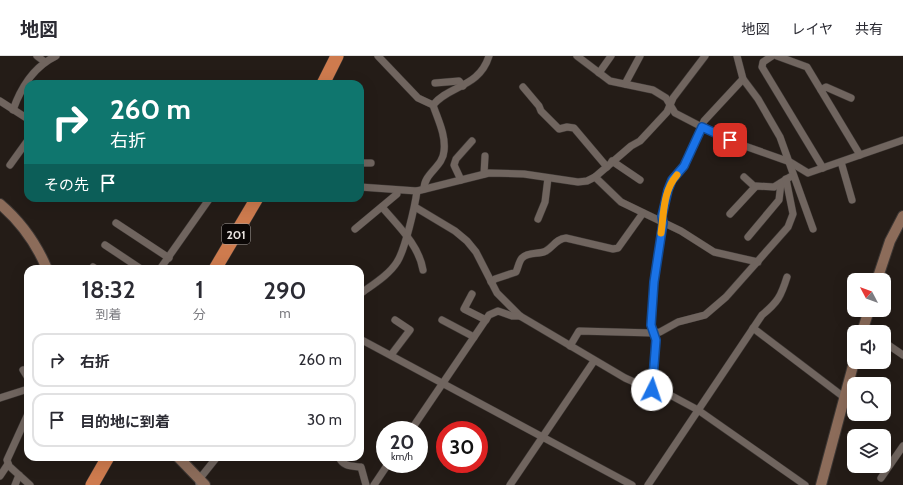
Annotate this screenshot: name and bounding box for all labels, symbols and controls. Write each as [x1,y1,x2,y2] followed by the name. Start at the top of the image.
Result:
[20,18,58,41] text: 地図
[741,20,769,38] text: 地図
[791,20,833,38] text: レイヤ
[855,20,883,38] text: 共有
[110,92,191,126] text: 260 m
[44,96,96,148] icon: right
[713,123,747,157] pin
[719,129,741,151] icon: arrive
[110,130,146,152] text: 右折
[97,172,119,194] icon: arrive
[44,176,89,194] text: その先
[222,224,250,244] road number: 201
[847,273,891,317] north arrow
[847,273,891,473] map controls
[82,275,135,304] text: 18:32
[195,275,204,304] text: 1
[263,276,306,305] text: 290
[279,305,291,321] text: m
[95,306,121,322] text: 到着
[193,306,206,322] text: 分
[847,325,891,369] button: sound
[46,349,68,371] icon: right
[299,351,342,369] text: 260 m
[80,353,110,371] text: 右折
[631,369,673,411] position arrow
[847,377,891,421] button: search
[46,409,68,431] icon: arrive
[307,411,342,429] text: 30 m
[80,413,170,431] text: 目的地に到着
[436,421,488,473] speed limit sign: 30
[847,429,891,473] button: layers
[390,430,414,454] text: 20
[391,450,413,463] text: km/h

